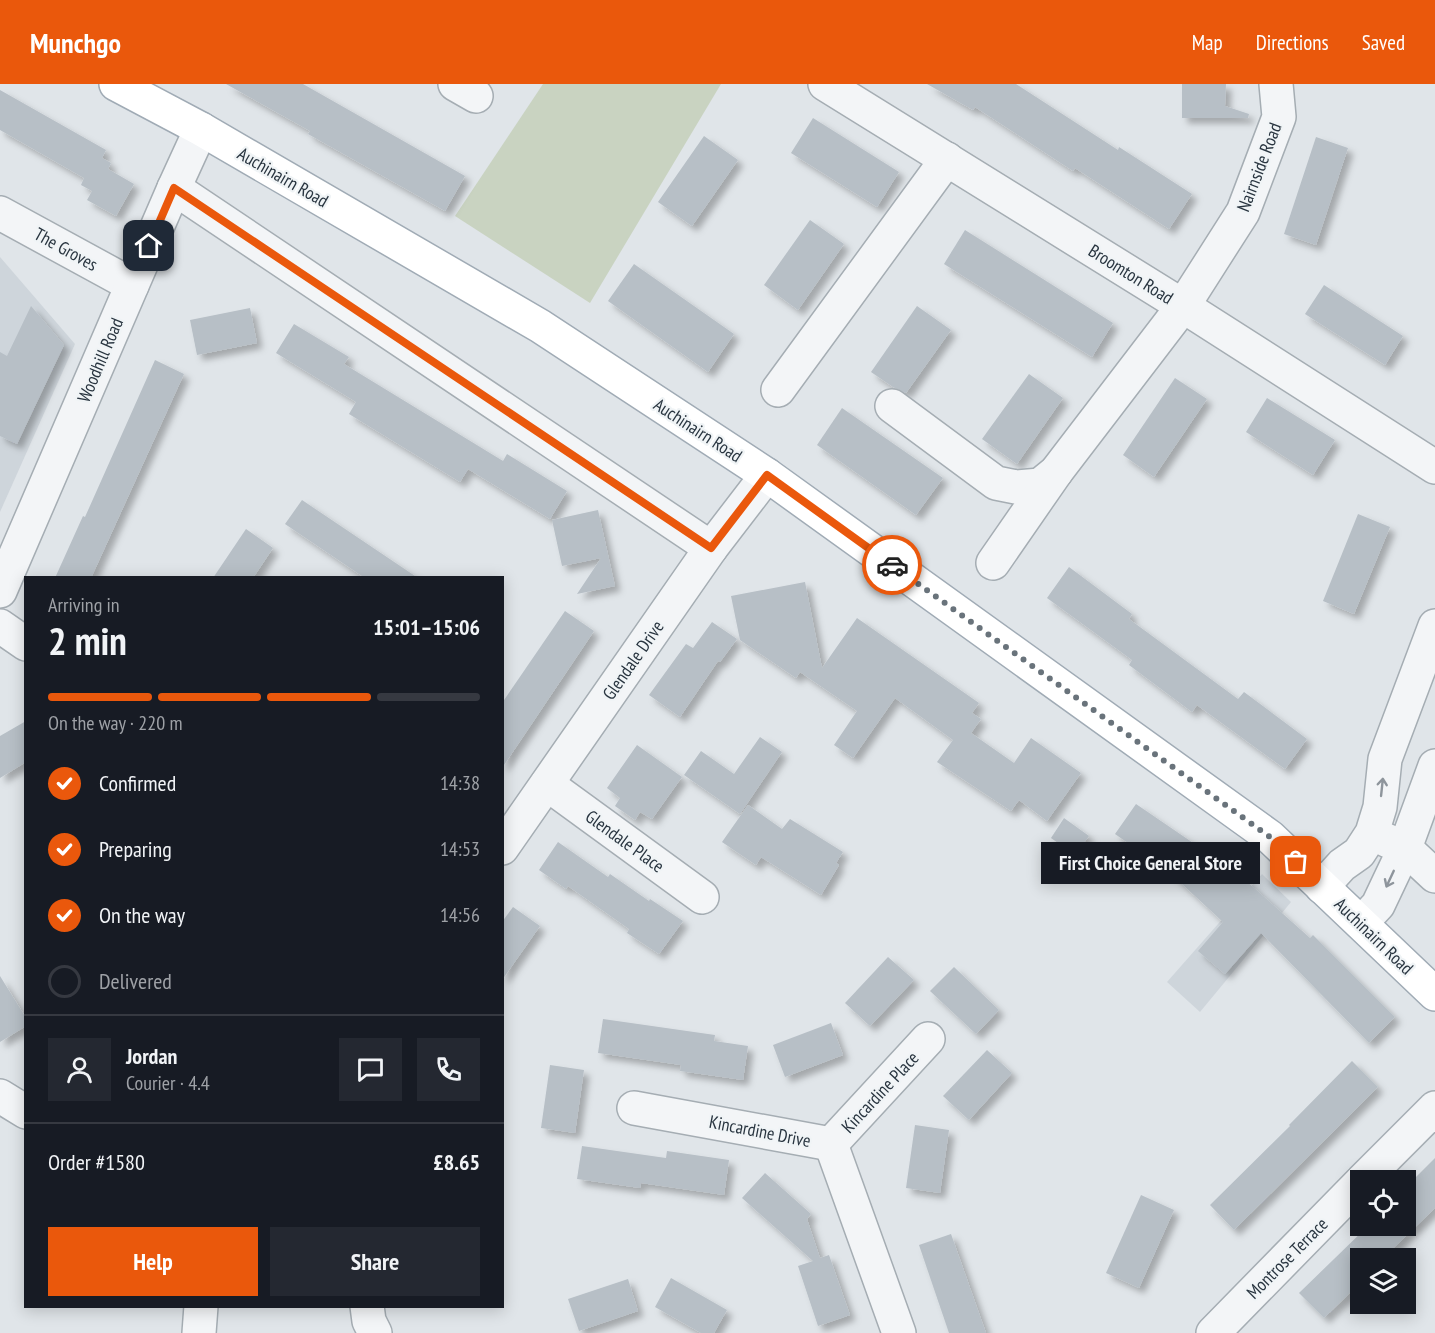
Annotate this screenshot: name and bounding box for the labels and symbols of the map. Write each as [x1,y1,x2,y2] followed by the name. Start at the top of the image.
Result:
[1232,119,1286,215] street label: Nairnside Road
[234,142,332,212] street label: Auchinairn Road
[123,220,174,271] pin
[30,222,102,276] street label: The Groves
[1084,239,1178,309] street label: Broomton Road
[72,314,128,406] street label: Woodhill Road
[649,393,747,467] street label: Auchinairn Road
[862,535,922,595] courier
[597,616,669,704] street label: Glendale Drive
[1377,777,1388,797] one-way arrow
[581,805,669,877] street label: Glendale Place
[1270,836,1321,887] pin
[1041,841,1260,883] callout: First Choice General Store
[1383,869,1395,887] one-way arrow
[1330,893,1418,979] street label: Auchinairn Road
[836,1046,924,1138] street label: Kincardine Place
[707,1110,813,1152] street label: Kincardine Drive
[1241,1212,1333,1304] street label: Montrose Terrace

